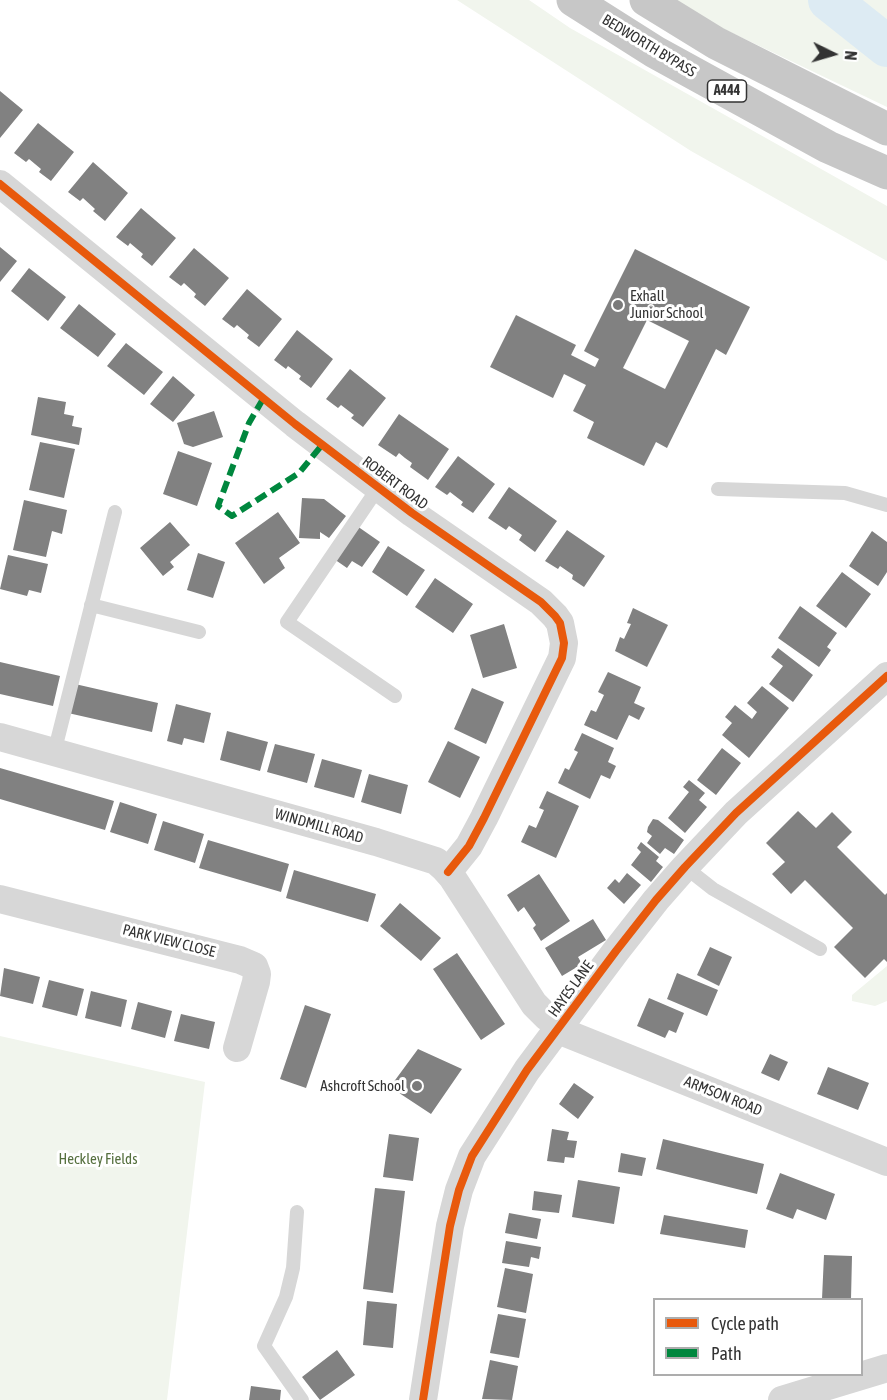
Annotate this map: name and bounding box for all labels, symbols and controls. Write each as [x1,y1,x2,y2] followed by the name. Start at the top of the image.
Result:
[599,11,699,81] street label: BEDWORTH BYPASS
[803,24,863,84] north arrow
[842,50,860,61] text: N
[708,80,746,102] road number: A444
[630,287,703,322] place label: Exhall Junior School
[611,298,625,312] marker: Exhall Junior School
[359,452,431,514] street label: ROBERT ROAD
[273,805,365,847] street label: WINDMILL ROAD
[121,921,217,961] street label: PARK VIEW CLOSE
[545,957,597,1021] street label: HAYES LANE
[681,1072,765,1120] street label: ARMSON ROAD
[320,1077,405,1095] place label: Ashcroft School
[410,1079,424,1093] marker: Ashcroft School
[59,1150,137,1168] park label: Heckley Fields
[653,1298,863,1376] legend
[711,1313,779,1334] text: Cycle path
[711,1343,742,1364] text: Path

